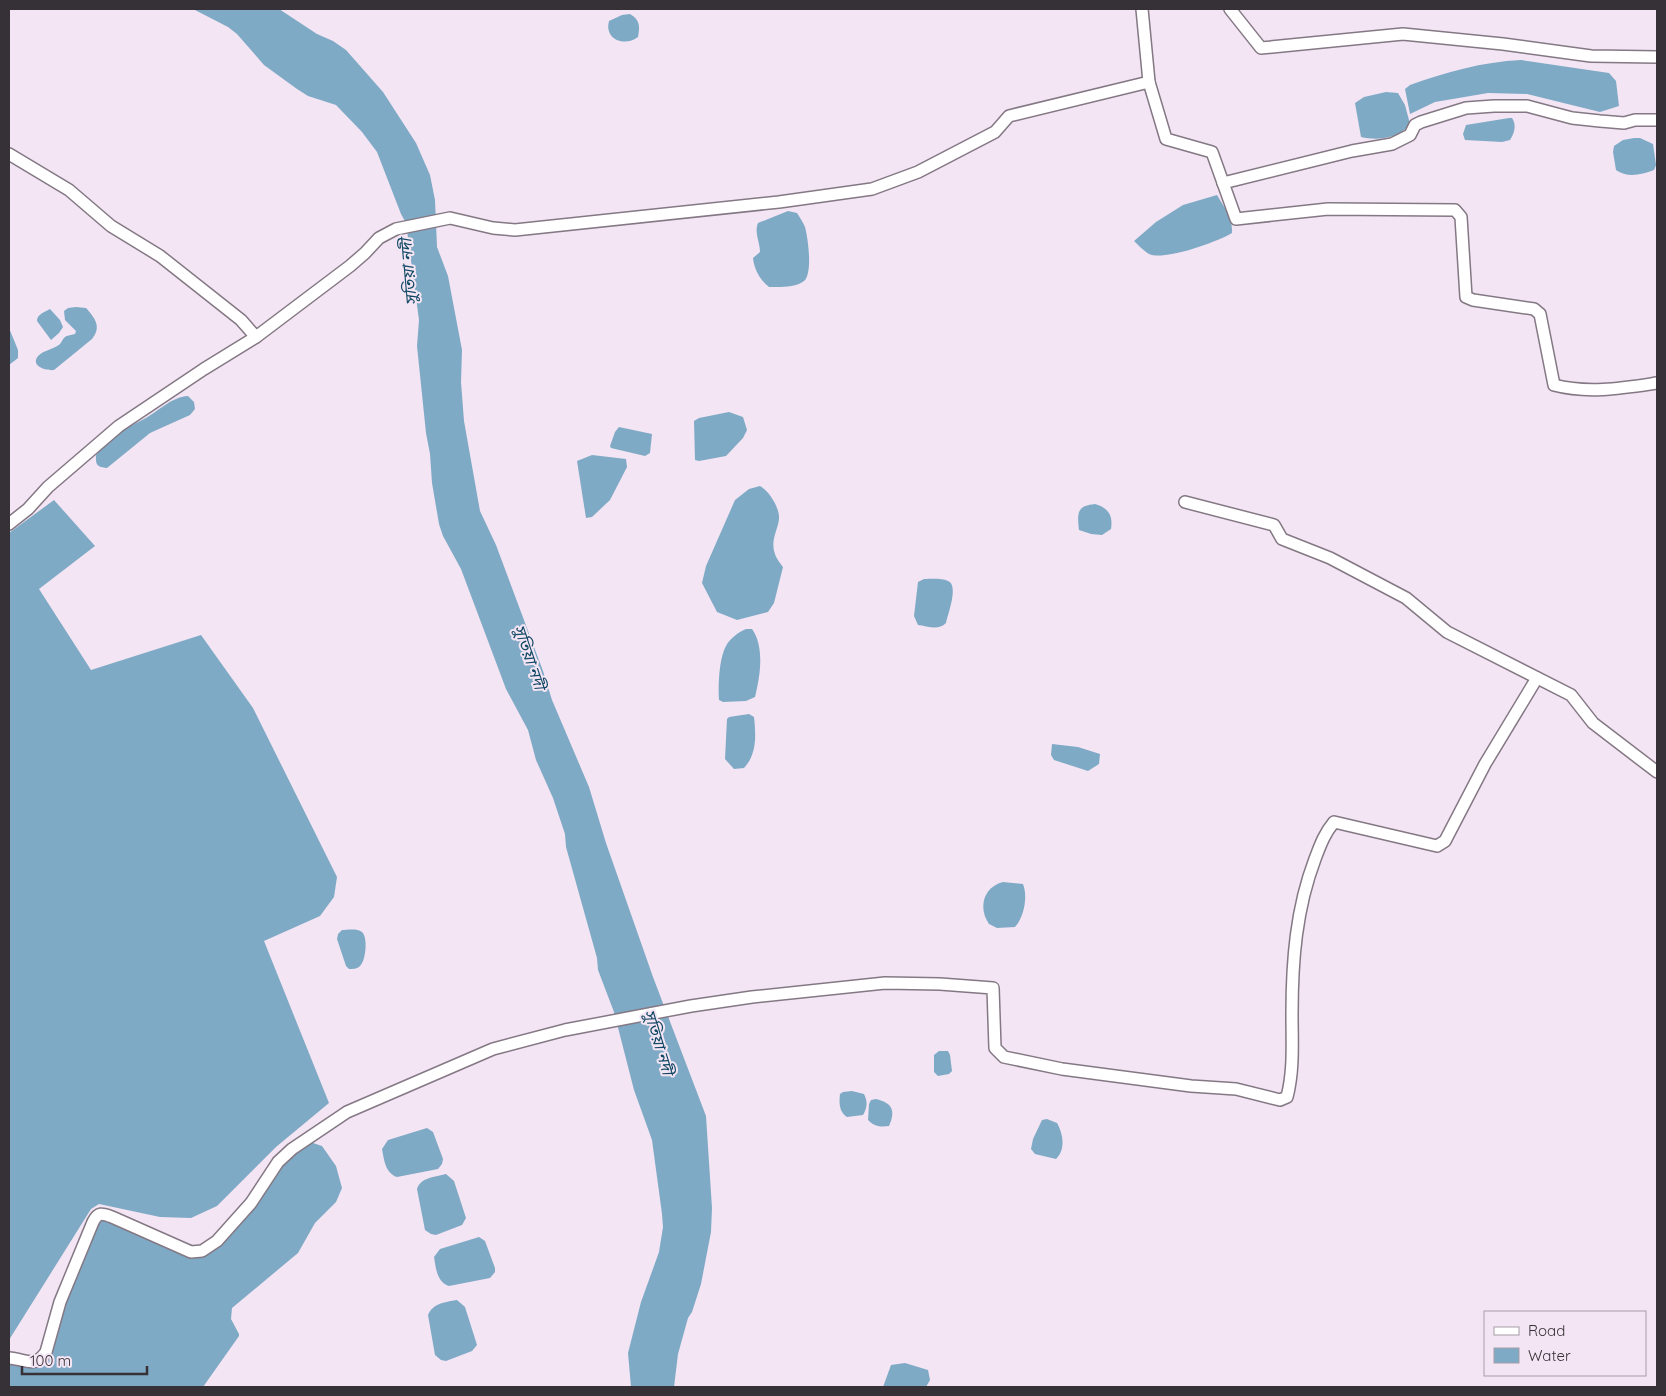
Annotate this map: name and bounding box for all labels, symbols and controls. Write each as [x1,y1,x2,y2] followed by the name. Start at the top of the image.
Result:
[395,235,421,306] water label: সুতিয়া নদী
[510,622,551,694] water label: সুতিয়া নদী
[640,1007,679,1080] water label: সুতিয়া নদী
[1484,1311,1646,1376] legend
[1528,1321,1565,1340] text: Road
[22,1344,148,1376] scale bar
[1528,1346,1571,1365] text: Water
[30,1351,71,1370] text: 100 m

